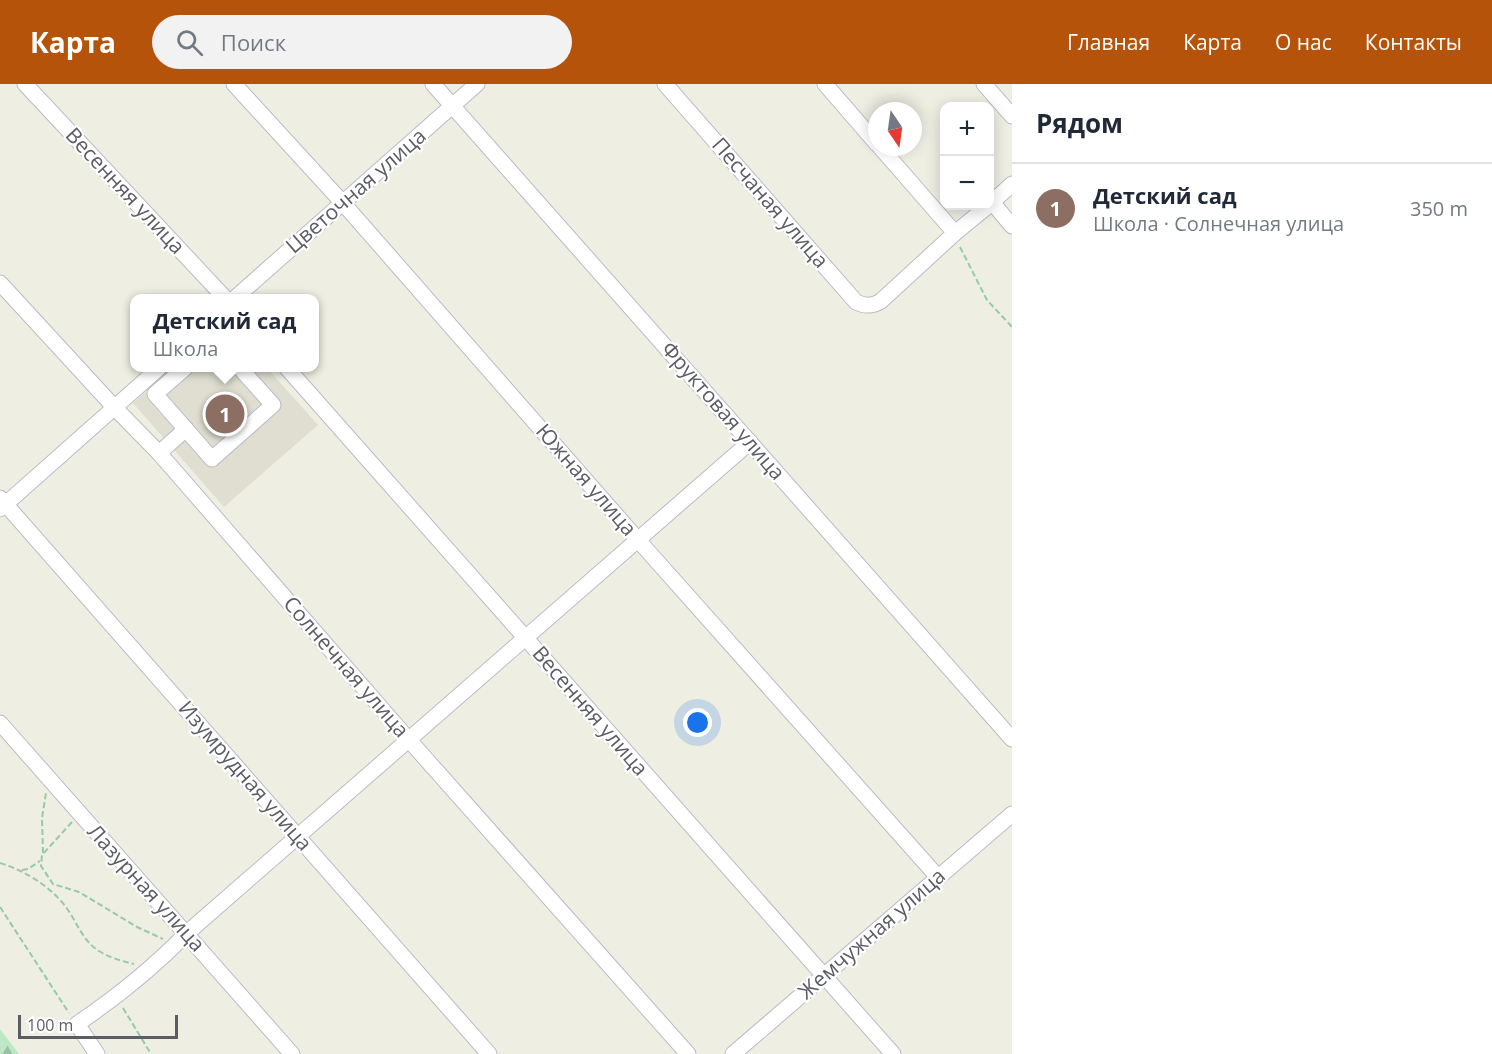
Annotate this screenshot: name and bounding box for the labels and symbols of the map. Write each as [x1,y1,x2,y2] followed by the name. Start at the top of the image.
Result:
[868,102,922,156] north arrow
[60,121,192,260] street label: Весенняя улица
[279,122,431,259] street label: Цветочная улица
[706,131,835,274] street label: Песчаная улица
[656,335,792,486] street label: Фруктовая улица
[206,392,244,436] pin: 1
[530,417,643,541] street label: Южная улица
[278,590,416,743] street label: Солнечная улица
[527,640,655,781] street label: Весенняя улица
[173,694,319,856] street label: Изумрудная улица
[683,708,712,737] your location
[82,818,212,957] street label: Лазурная улица
[792,862,951,1005] street label: Жемчужная улица
[18,1012,178,1040] scale bar

